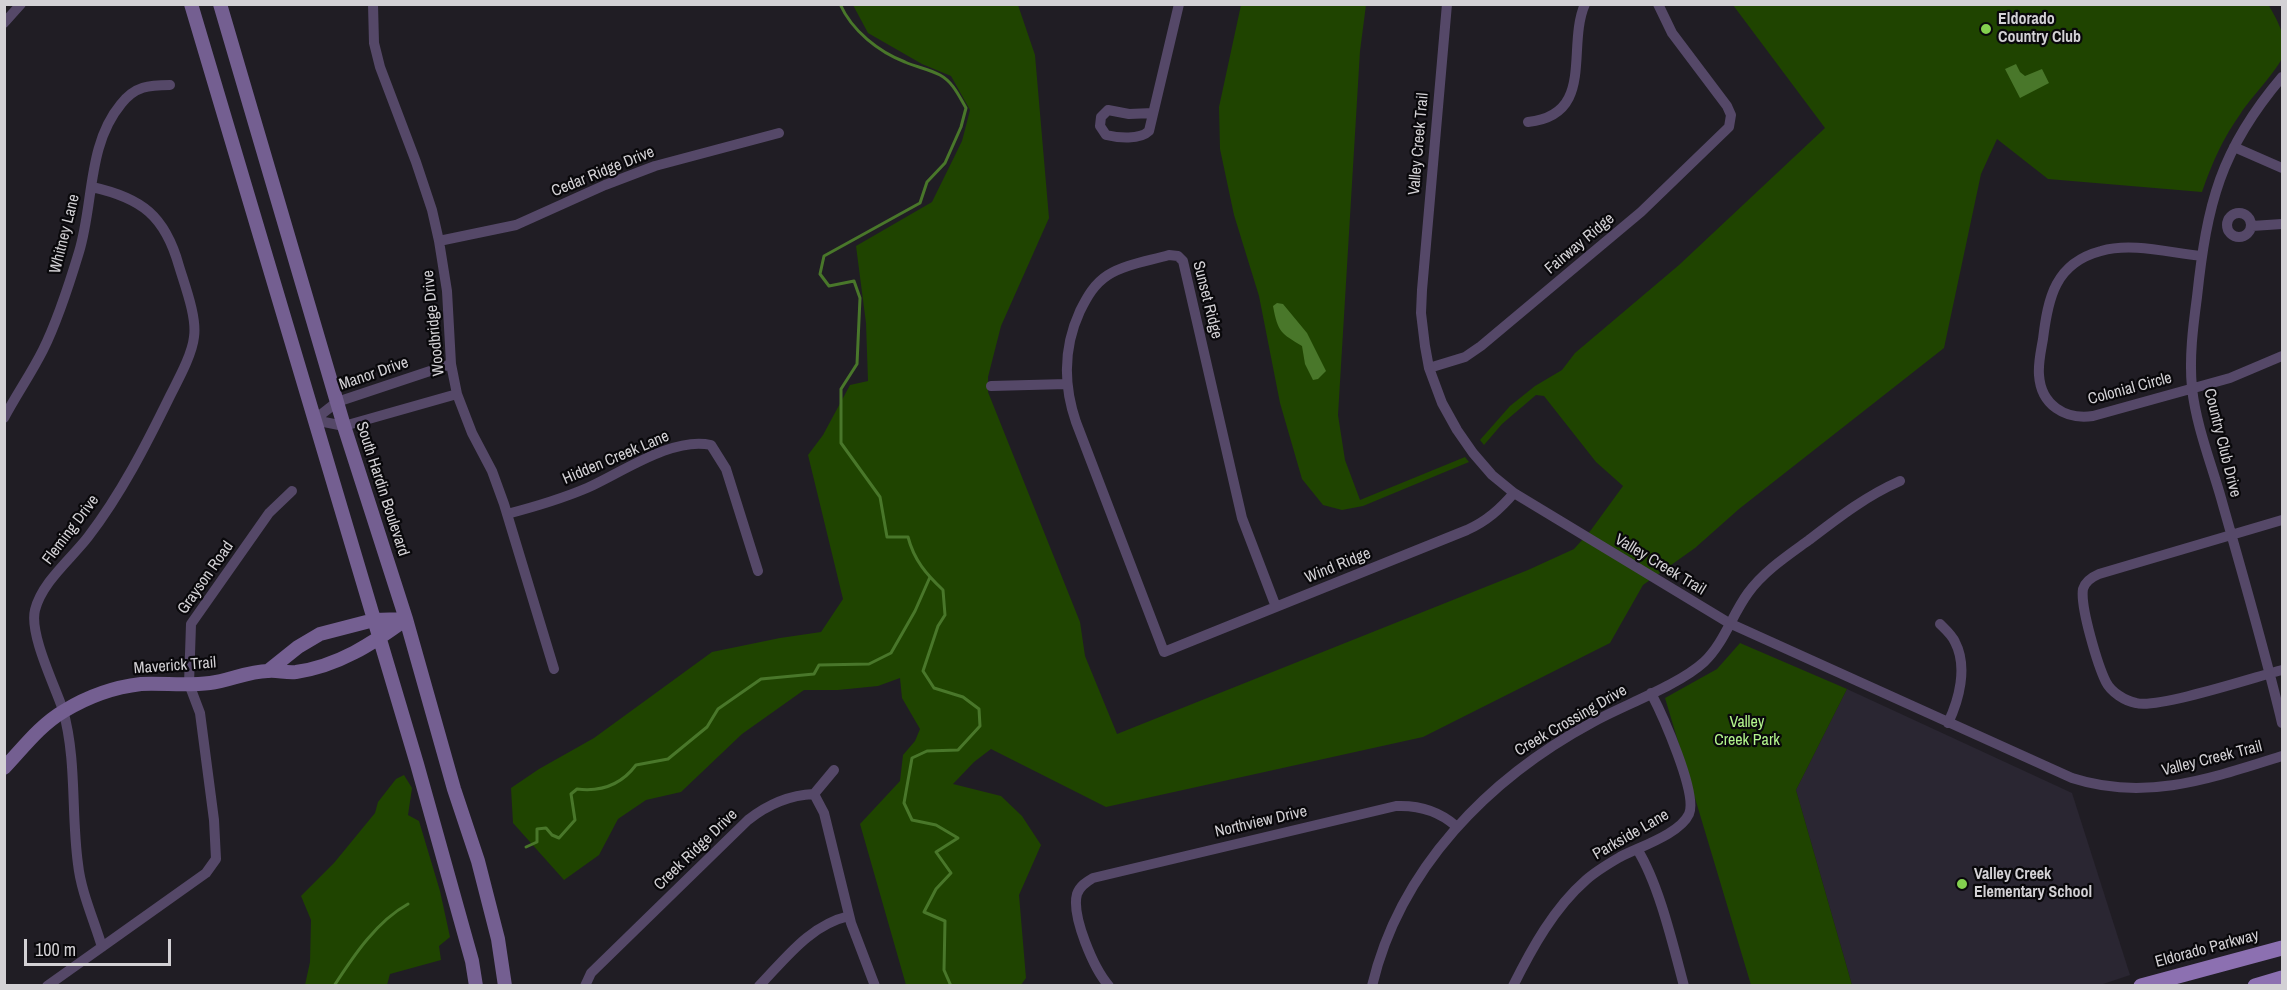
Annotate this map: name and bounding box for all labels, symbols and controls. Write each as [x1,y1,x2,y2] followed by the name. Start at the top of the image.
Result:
[1998,10,2081,48] place label: Eldorado Country Club
[1979,22,1993,36] marker: Eldorado Country Club
[1405,92,1433,196] street label: Valley Creek Trail
[549,143,657,201] street label: Cedar Ridge Drive
[46,192,84,276] street label: Whitney Lane
[1541,209,1619,279] street label: Fairway Ridge
[1188,259,1226,341] street label: Sunset Ridge
[419,269,449,377] street label: Woodbridge Drive
[337,353,411,395] street label: Manor Drive
[2086,369,2174,409] street label: Colonial Circle
[2199,387,2245,499] street label: Country Club Drive
[351,419,413,559] street label: South Hardin Boulevard
[560,427,672,489] street label: Hidden Creek Lane
[39,491,103,569] street label: Fleming Drive
[1611,530,1709,600] street label: Valley Creek Trail
[174,538,238,618] street label: Grayson Road
[1302,544,1374,588] street label: Wind Ridge
[133,654,217,678] street label: Maverick Trail
[1512,681,1630,761] street label: Creek Crossing Drive
[1714,713,1780,751] park label: Valley Creek Park
[2160,737,2264,781] street label: Valley Creek Trail
[1213,802,1309,842] street label: Northview Drive
[650,805,742,895] street label: Creek Ridge Drive
[1590,806,1672,864] street label: Parkside Lane
[1974,865,2092,903] place label: Valley Creek Elementary School
[1955,877,1969,891] marker: Valley Creek Elementary School
[2153,926,2261,972] street label: Eldorado Parkway
[27,927,174,965] scale bar
[35,937,76,962] text: 100 m

